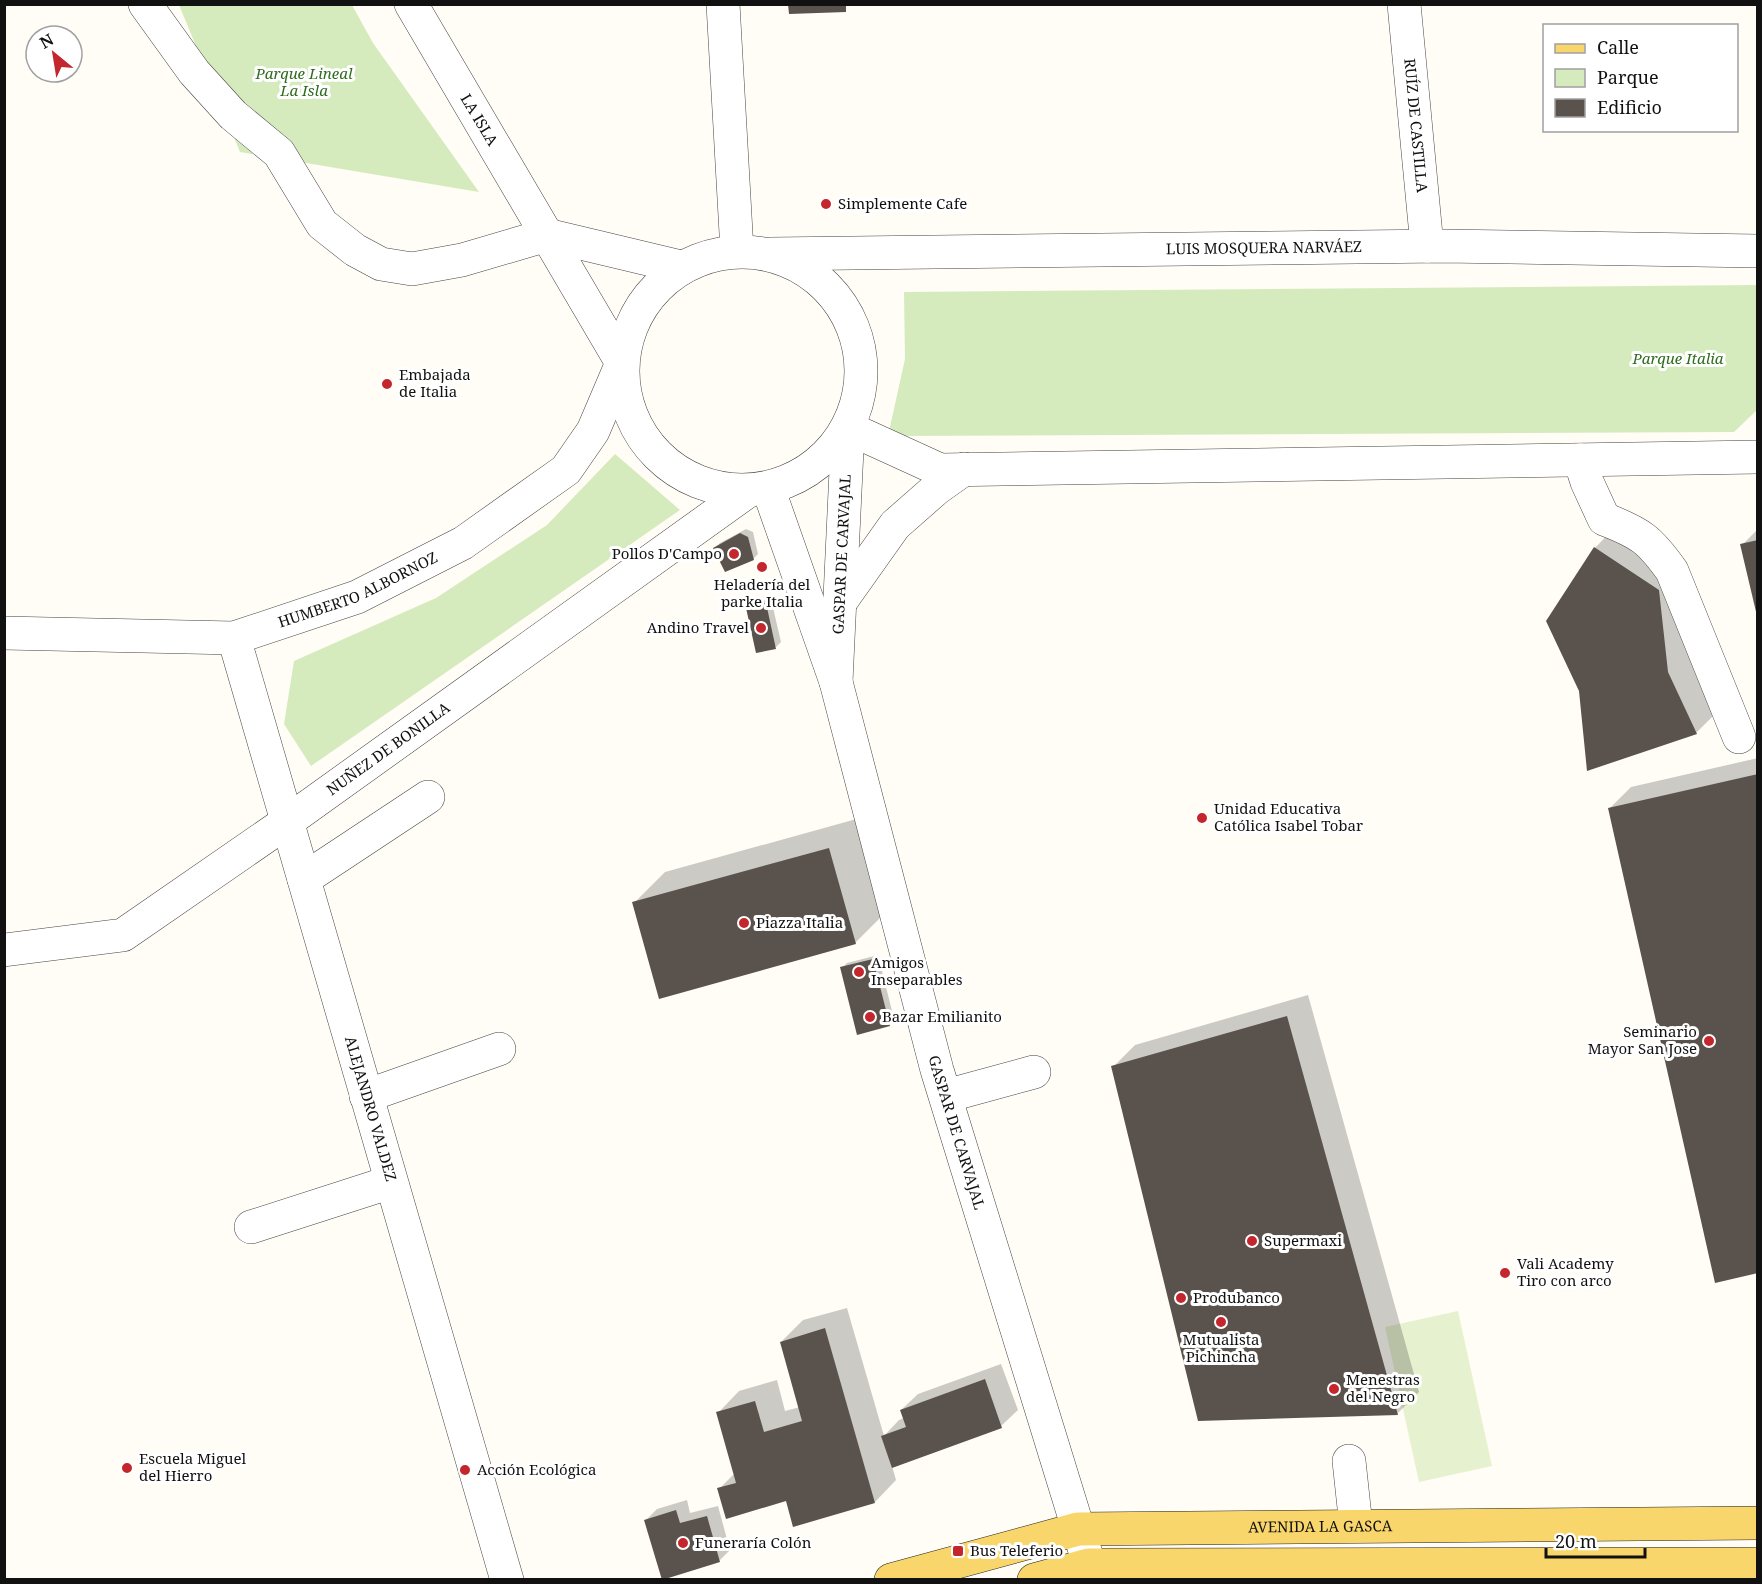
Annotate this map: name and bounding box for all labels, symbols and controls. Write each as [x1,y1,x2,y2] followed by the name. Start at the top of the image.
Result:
[24,24,84,84] north arrow
[1543,24,1738,132] legend
[36,28,58,54] text: N
[1597,35,1639,59] text: Calle
[1400,57,1433,194] street label: RUÍZ DE CASTILLA
[255,63,353,100] park label: Parque Lineal La Isla
[1597,65,1659,89] text: Parque
[457,90,503,150] street label: LA ISLA
[1597,95,1662,119] text: Edificio
[838,193,967,213] place label: Simplemente Cafe
[819,197,833,211] marker: Simplemente Cafe
[1166,236,1362,258] street label: LUIS MOSQUERA NARVÁEZ
[1632,348,1724,368] park label: Parque Italia
[399,364,471,401] place label: Embajada de Italia
[380,377,394,391] marker: Embajada de Italia
[827,474,855,635] street label: GASPAR DE CARVAJAL
[612,543,722,563] place label: Pollos D'Campo
[275,547,441,632] street label: HUMBERTO ALBORNOZ
[727,547,741,561] marker: Pollos D'Campo
[755,560,769,574] marker: Heladería del parke Italia
[714,574,811,611] place label: Heladería del parke Italia
[647,617,749,637] place label: Andino Travel
[754,621,768,635] marker: Andino Travel
[322,697,454,799] street label: NUÑEZ DE BONILLA
[1214,798,1363,835] place label: Unidad Educativa Católica Isabel Tobar
[1195,811,1209,825] marker: Unidad Educativa Católica Isabel Tobar
[756,912,843,932] place label: Piazza Italia
[737,916,751,930] marker: Piazza Italia
[871,952,963,989] place label: Amigos Inseparables
[852,965,866,979] marker: Amigos Inseparables
[882,1006,1002,1026] place label: Bazar Emilianito
[863,1010,877,1024] marker: Bazar Emilianito
[1588,1021,1697,1058] place label: Seminario Mayor San Jose
[341,1033,402,1183] street label: ALEJANDRO VALDEZ
[1702,1034,1716,1048] marker: Seminario Mayor San Jose
[925,1053,990,1212] street label: GASPAR DE CARVAJAL
[1264,1230,1342,1250] place label: Supermaxi
[1245,1234,1259,1248] marker: Supermaxi
[1517,1253,1614,1290] place label: Vali Academy Tiro con arco
[1498,1266,1512,1280] marker: Vali Academy Tiro con arco
[1193,1287,1280,1307] place label: Produbanco
[1174,1291,1188,1305] marker: Produbanco
[1214,1315,1228,1329] marker: Mutualista Pichincha
[1183,1329,1259,1366] place label: Mutualista Pichincha
[1346,1369,1420,1406] place label: Menestras del Negro
[1327,1382,1341,1396] marker: Menestras del Negro
[139,1448,247,1485] place label: Escuela Miguel del Hierro
[477,1459,596,1479] place label: Acción Ecológica
[120,1461,134,1475] marker: Escuela Miguel del Hierro
[458,1463,472,1477] marker: Acción Ecológica
[1248,1515,1393,1536] street label: AVENIDA LA GASCA
[1546,1521,1645,1559] scale bar
[1555,1529,1597,1553] text: 20 m
[695,1532,812,1552] place label: Funeraría Colón
[676,1536,690,1550] marker: Funeraría Colón
[970,1540,1063,1560] place label: Bus Teleferio
[951,1544,965,1558] marker: Bus Teleferio

